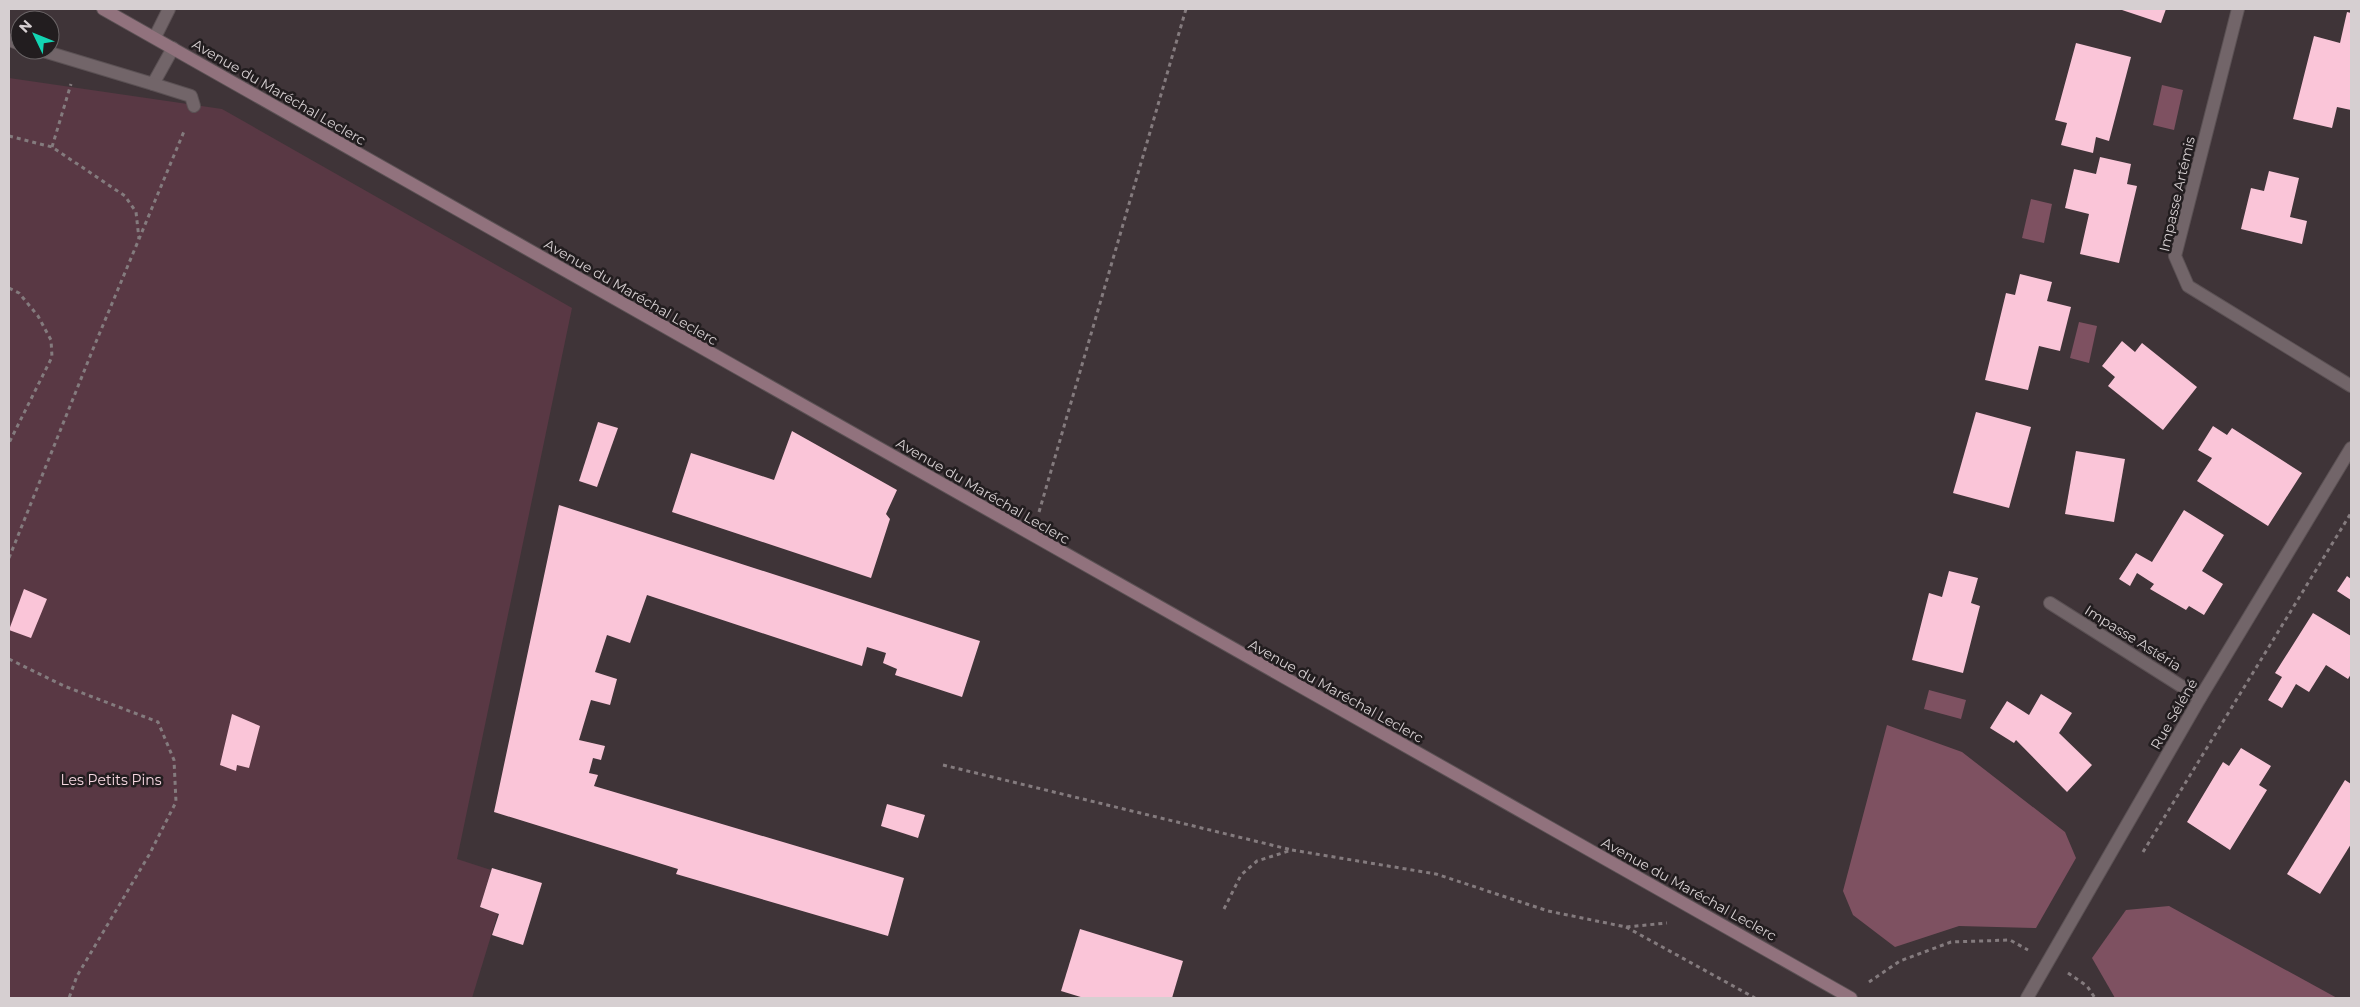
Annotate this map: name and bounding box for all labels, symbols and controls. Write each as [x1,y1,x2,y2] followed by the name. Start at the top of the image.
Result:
[10,10,60,60] north arrow
[15,16,36,36] text: N
[189,35,369,149] street label: Avenue du Maréchal Leclerc
[2155,134,2199,253] street label: Impasse Artémis
[541,235,721,349] street label: Avenue du Maréchal Leclerc
[893,434,1073,548] street label: Avenue du Maréchal Leclerc
[2081,601,2185,675] street label: Impasse Astéria
[1245,635,1427,747] street label: Avenue du Maréchal Leclerc
[2146,675,2202,753] street label: Rue Séléné
[60,771,162,789] park label: Les Petits Pins
[1598,833,1780,945] street label: Avenue du Maréchal Leclerc

